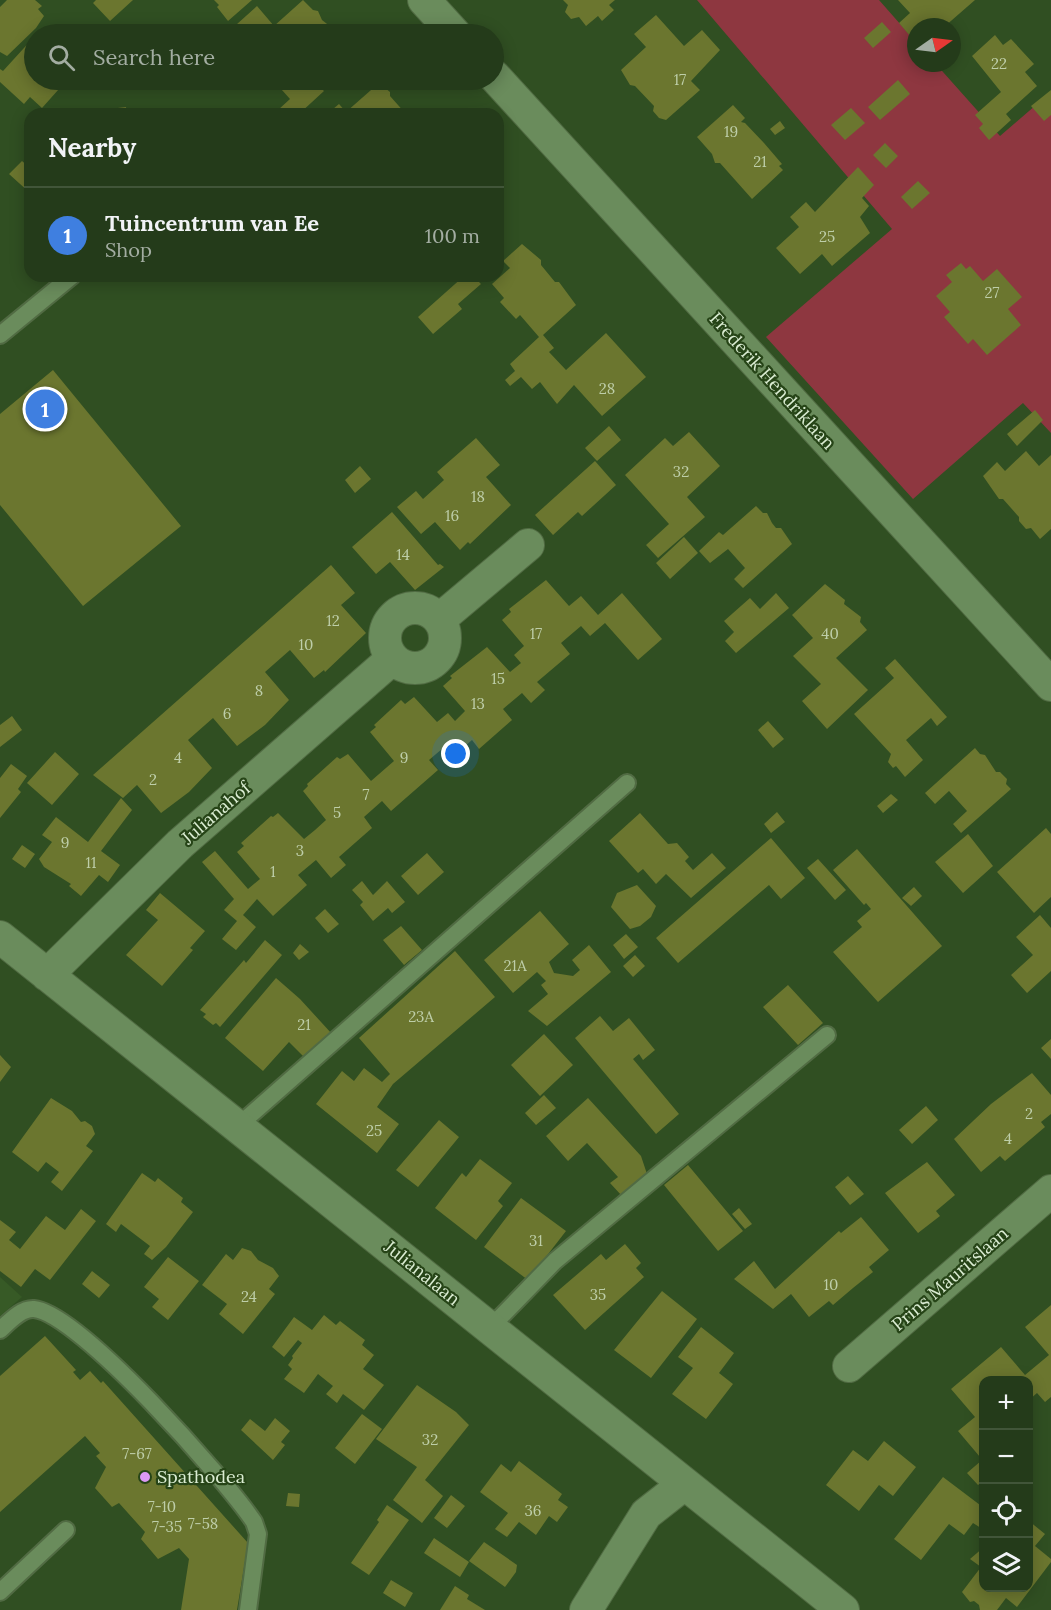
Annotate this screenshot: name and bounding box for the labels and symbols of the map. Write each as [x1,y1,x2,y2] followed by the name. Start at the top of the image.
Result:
[907,18,961,72] north arrow
[991,54,1007,73] house number: 22
[674,70,686,89] house number: 17
[724,122,738,141] house number: 19
[753,152,767,171] house number: 21
[819,227,835,246] house number: 25
[985,283,1000,302] house number: 27
[705,307,840,454] street label: Frederik Hendriklaan
[599,379,615,398] house number: 28
[26,386,64,432] pin: 1
[673,462,689,481] house number: 32
[471,487,485,506] house number: 18
[445,506,459,525] house number: 16
[396,545,410,564] house number: 14
[326,611,340,630] house number: 12
[530,624,542,643] house number: 17
[821,624,839,643] house number: 40
[299,635,313,654] house number: 10
[491,669,505,688] house number: 15
[255,681,263,700] house number: 8
[471,694,485,713] house number: 13
[223,704,231,723] house number: 6
[441,739,470,768] your location
[174,748,182,767] house number: 4
[400,748,408,767] house number: 9
[149,770,157,789] house number: 2
[176,775,256,850] street label: Julianahof
[363,785,370,804] house number: 7
[333,803,341,822] house number: 5
[61,833,69,852] house number: 9
[296,841,304,860] house number: 3
[86,853,96,872] house number: 11
[270,862,276,881] house number: 1
[503,956,527,975] house number: 21A
[408,1007,434,1026] house number: 23A
[297,1015,311,1034] house number: 21
[1025,1104,1033,1123] house number: 2
[366,1121,382,1140] house number: 25
[1004,1129,1012,1148] house number: 4
[887,1222,1013,1336] street label: Prins Mauritslaan
[529,1231,543,1250] house number: 31
[379,1234,465,1310] street label: Julianalaan
[824,1275,838,1294] house number: 10
[590,1285,606,1304] house number: 35
[241,1287,257,1306] house number: 24
[422,1430,438,1449] house number: 32
[122,1444,152,1463] house number: 7-67
[157,1465,245,1488] place label: Spathodea
[138,1470,152,1484] marker: Spathodea
[148,1497,176,1516] house number: 7-10
[524,1501,542,1520] house number: 36
[188,1514,218,1533] house number: 7-58
[152,1517,182,1536] house number: 7-35

